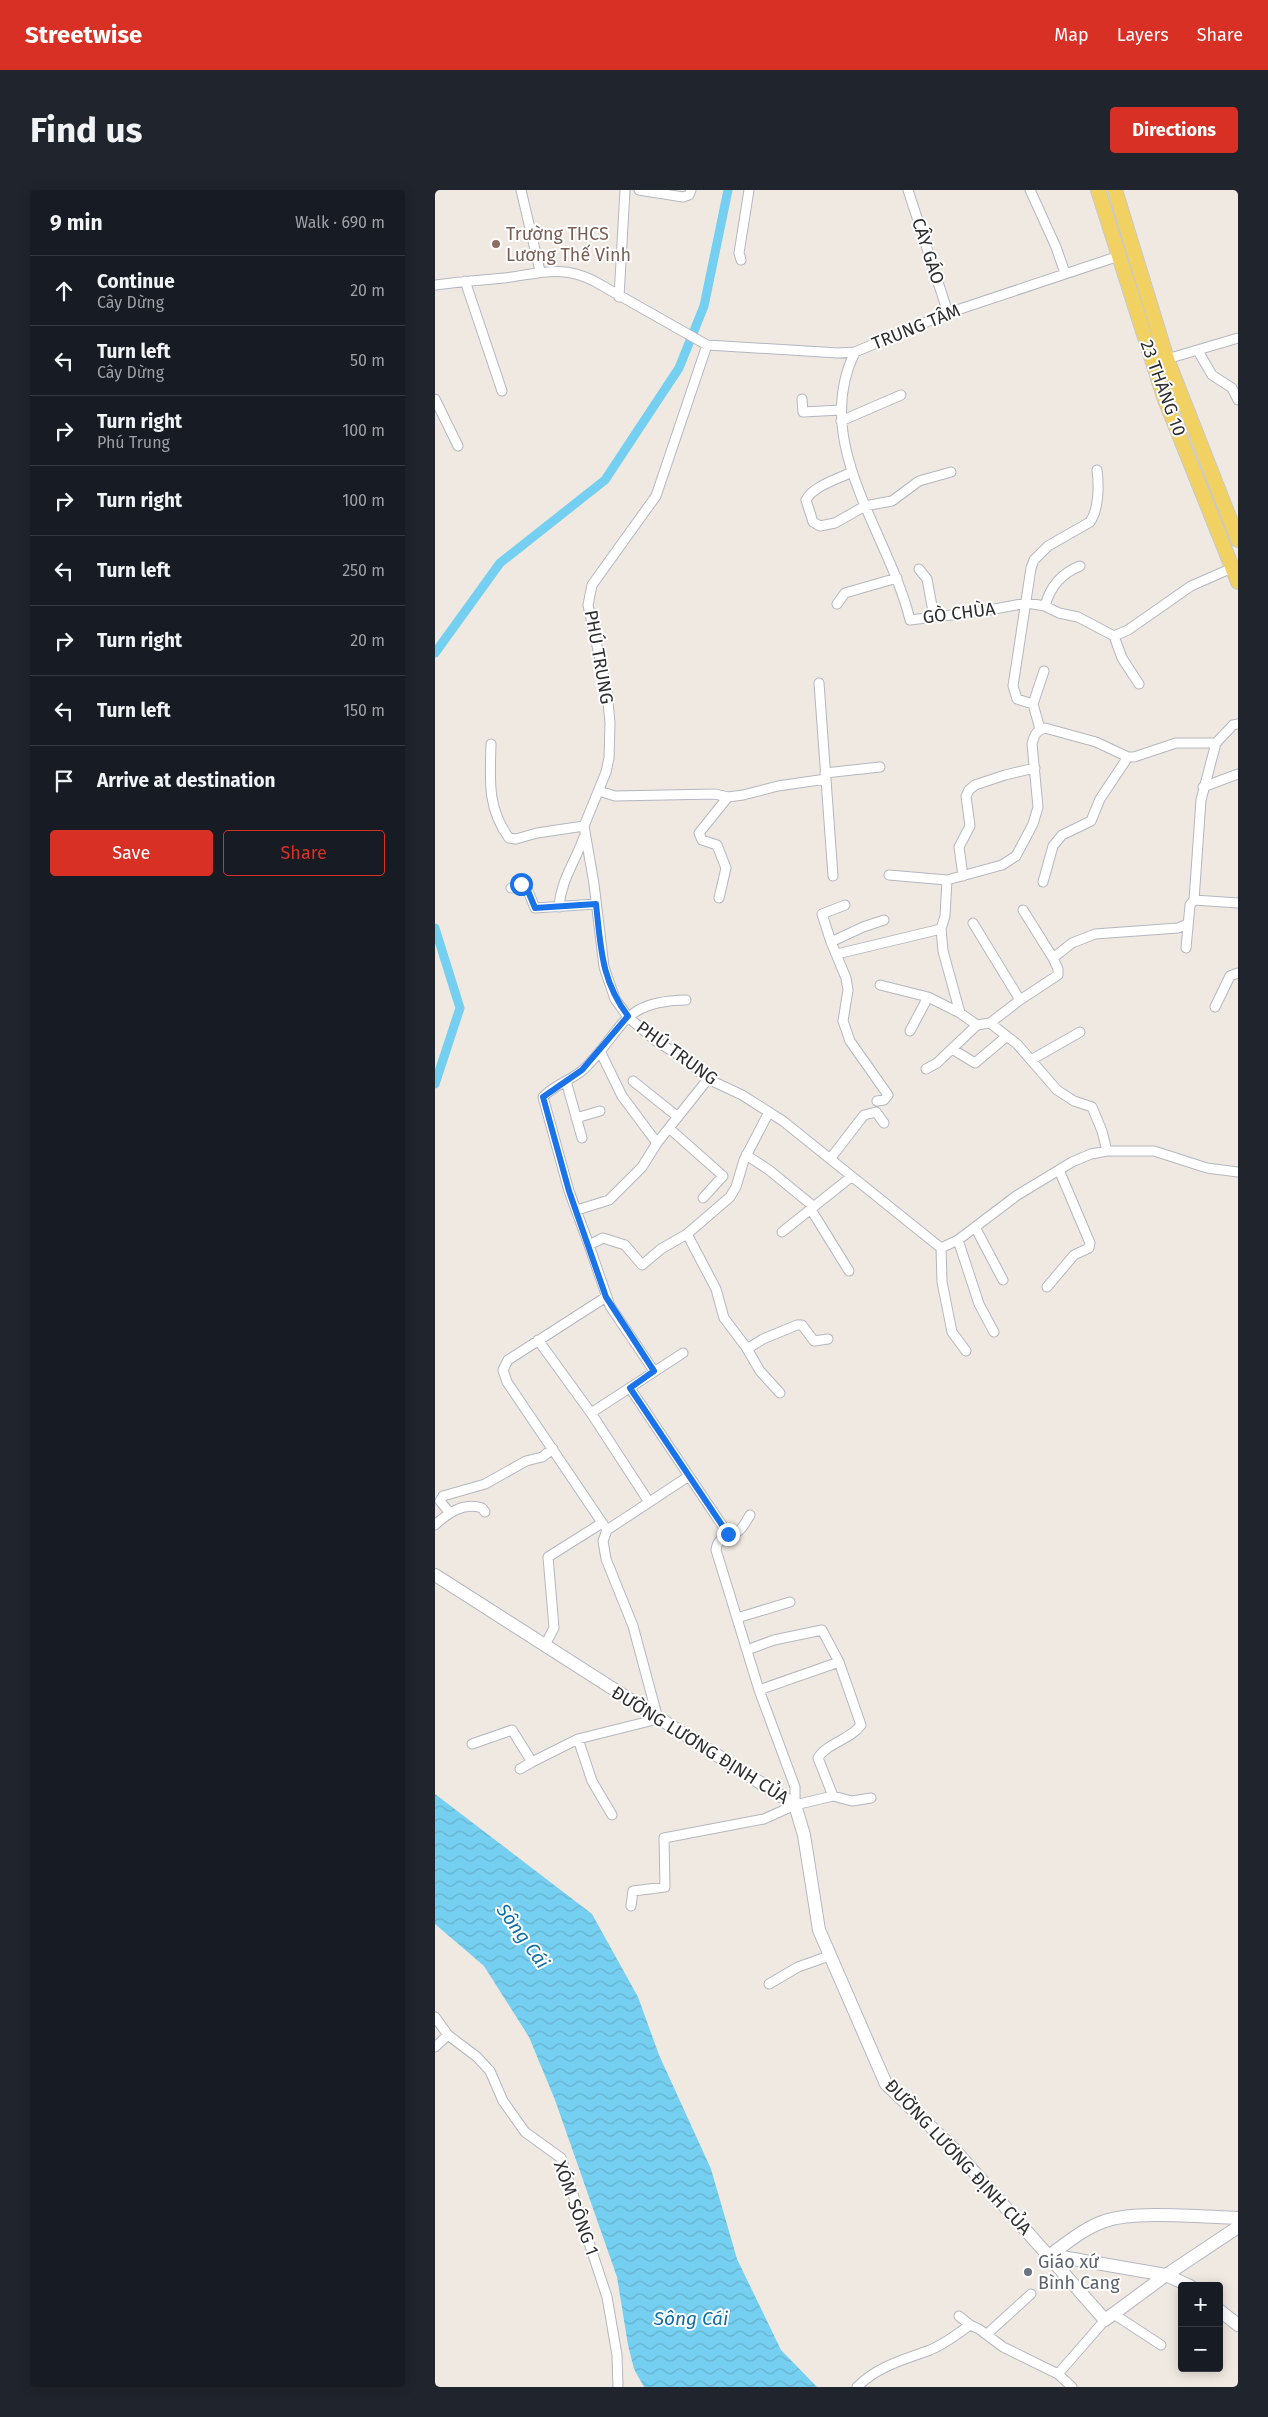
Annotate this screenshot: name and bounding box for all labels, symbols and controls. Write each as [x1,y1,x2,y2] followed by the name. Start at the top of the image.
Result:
[25,21,142,49] text: Streetwise
[1054,24,1089,46] text: Map
[1117,24,1169,46] text: Layers
[1197,24,1243,46] text: Share
[1110,107,1238,153] button: Directions
[30,109,142,151] text: Find us
[50,210,103,236] text: 9 min
[295,213,385,232] text: Walk · 690 m
[907,215,950,287] street label: CÂY GÁO
[506,223,631,266] place label: Trường THCS Lương Thế Vinh
[490,238,502,250] marker: Trường THCS Lương Thế Vinh
[97,270,175,293] text: Continue
[50,277,78,305] icon: ahead
[350,281,385,300] text: 20 m
[97,293,164,312] text: Cây Dừng
[869,299,963,355] street label: TRUNG TÂM
[1135,337,1191,439] street label: 23 THÁNG 10
[97,340,171,363] text: Turn left
[50,347,78,375] icon: left
[350,351,385,370] text: 50 m
[97,363,164,382] text: Cây Dừng
[97,410,182,433] text: Turn right
[50,417,78,445] icon: right
[342,421,385,440] text: 100 m
[97,433,170,452] text: Phú Trung
[50,487,78,515] icon: right
[97,489,182,512] text: Turn right
[342,491,385,510] text: 100 m
[50,557,78,585] icon: left
[97,559,171,582] text: Turn left
[342,561,385,580] text: 250 m
[921,597,997,628] street label: GÒ CHÙA
[580,608,619,706] street label: PHÚ TRUNG
[50,627,78,655] icon: right
[97,629,182,652] text: Turn right
[350,631,385,650] text: 20 m
[50,697,78,725] icon: left
[97,699,171,722] text: Turn left
[343,701,385,720] text: 150 m
[50,767,78,795] icon: arrive
[97,769,276,792] text: Arrive at destination
[50,830,213,876] button: Save
[223,830,385,876] button: Share
[510,873,533,896] route start
[632,1015,722,1090] street label: PHÚ TRUNG
[717,1523,740,1546] route end
[607,1680,794,1809] street label: ĐƯỜNG LƯƠNG ĐỊNH CỦA
[491,1898,555,1973] water label: Sông Cái
[880,2073,1038,2240] street label: ĐƯỜNG LƯƠNG ĐỊNH CỦA
[549,2158,603,2258] street label: XÓM SÔNG 1
[1038,2251,1120,2294] place label: Giáo xứ Bình Cang
[1022,2266,1034,2278] marker: Giáo xứ Bình Cang
[1178,2282,1223,2372] map controls
[1178,2282,1223,2327] button: +
[653,2307,729,2330] water label: Sông Cái
[1178,2327,1223,2372] button: −

